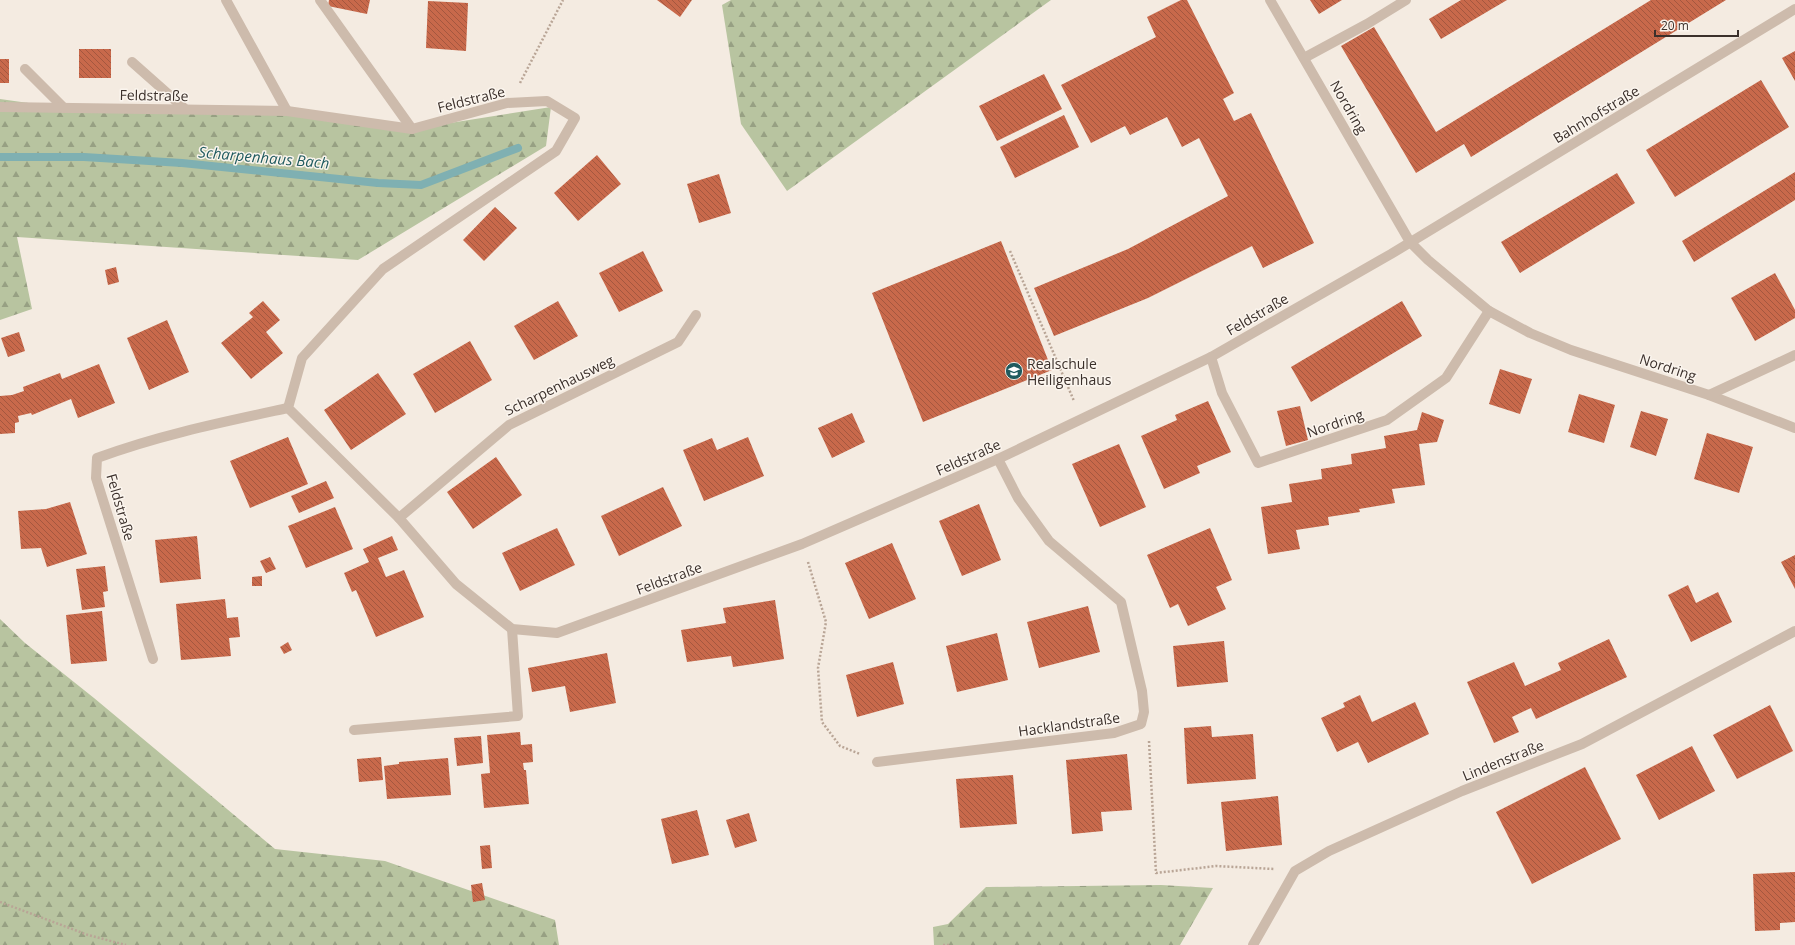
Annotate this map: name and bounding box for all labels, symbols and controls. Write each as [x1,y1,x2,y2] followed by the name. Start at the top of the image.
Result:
[1655,12,1738,38] scale bar
[1661,17,1689,34] text: 20 m
[1326,77,1372,138] street label: Nordring
[435,81,507,117] street label: Feldstraße
[1549,81,1643,147] street label: Bahnhofstraße
[119,85,189,105] street label: Feldstraße
[198,141,330,173] water label: Scharpenhaus Bach
[1222,288,1292,339] street label: Feldstraße
[1637,349,1699,385] street label: Nordring
[501,350,617,420] street label: Scharpenhausweg
[1027,354,1112,389] place label: Realschule Heiligenhaus
[1004,361,1024,381] school or university icon: Realschule Heiligenhaus
[1304,404,1366,442] street label: Nordring
[933,434,1003,480] street label: Feldstraße
[102,471,140,543] street label: Feldstraße
[633,557,705,599] street label: Feldstraße
[1017,707,1121,741] street label: Hacklandstraße
[1459,735,1547,785] street label: Lindenstraße

